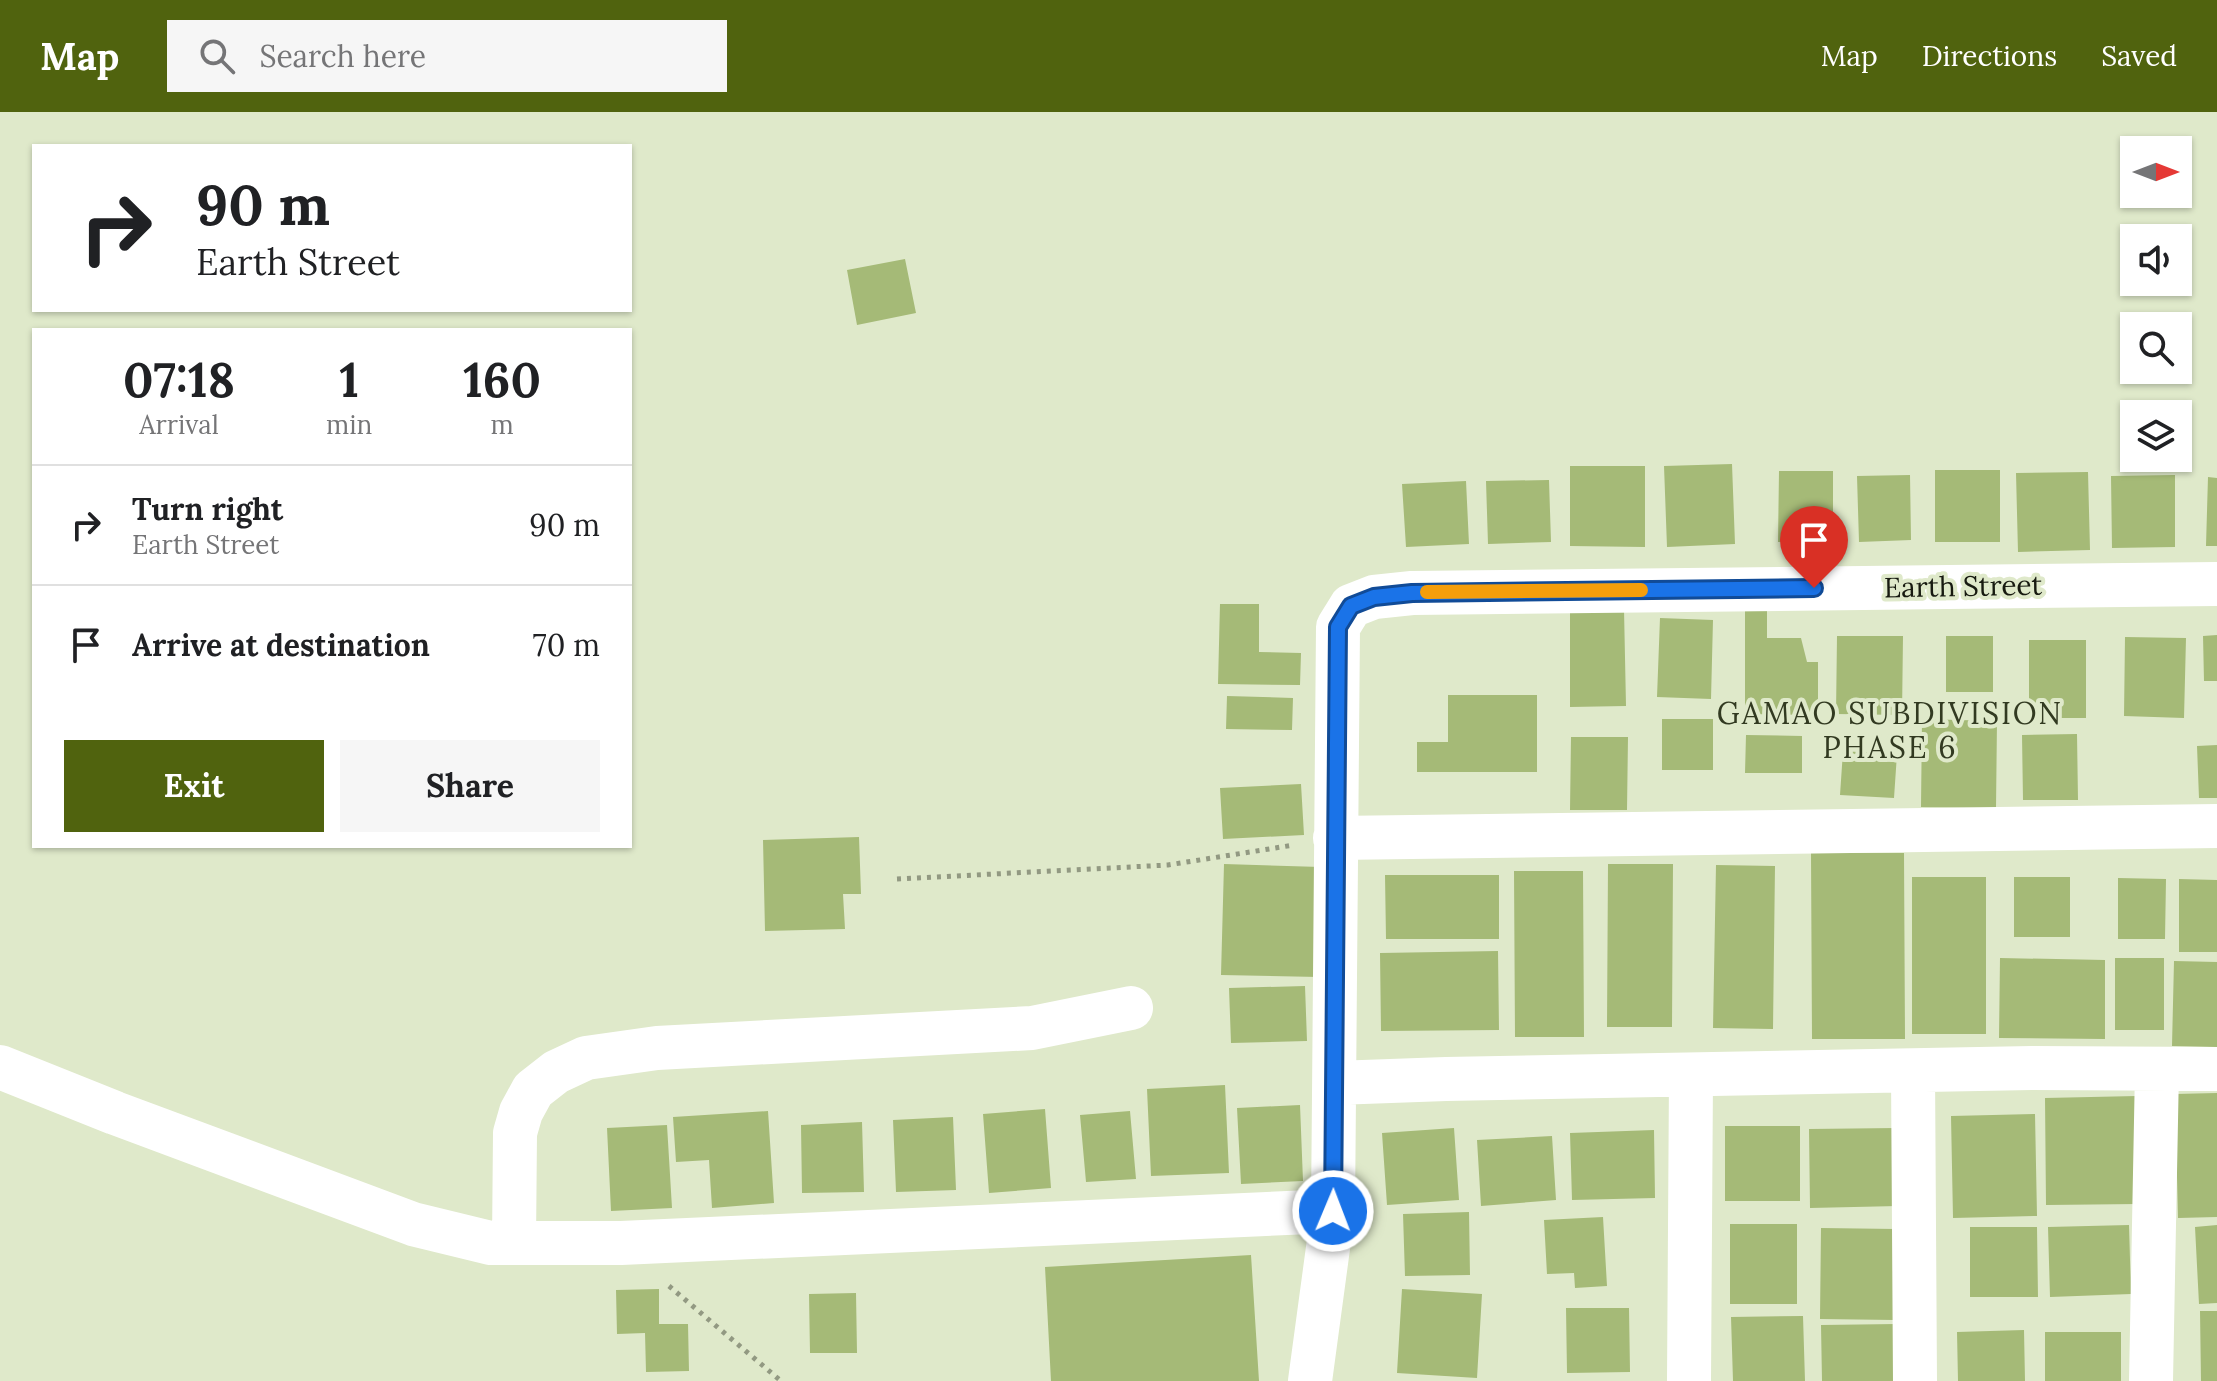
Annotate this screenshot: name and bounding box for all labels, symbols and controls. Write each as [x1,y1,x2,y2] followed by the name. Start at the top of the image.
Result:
[167,20,727,92] search box
[40,32,119,80] text: Map
[195,34,239,78] icon: search
[259,37,426,75] text: Search here
[1821,38,1878,74] text: Map
[1922,38,2057,74] text: Directions
[2101,38,2177,74] text: Saved
[2120,136,2192,208] north arrow
[2120,136,2192,472] map controls
[196,169,330,240] text: 90 m
[64,176,168,280] icon: right
[2120,224,2192,296] button: sound
[196,239,400,285] text: Earth Street
[2120,312,2192,384] button: search
[123,349,235,410] text: 07:18
[339,349,359,410] text: 1
[463,349,541,410] text: 160
[2120,400,2192,472] button: layers
[139,408,219,441] text: Arrival
[326,408,372,441] text: min
[491,408,514,441] text: m
[132,490,283,528] text: Turn right
[64,503,108,547] icon: right
[529,506,600,544] text: 90 m
[1780,506,1848,588] pin
[1792,518,1836,562] icon: arrive
[132,528,279,561] text: Earth Street
[1883,567,2043,605] street label: Earth Street
[64,623,108,667] icon: arrive
[132,626,430,664] text: Arrive at destination
[533,626,600,664] text: 70 m
[1717,694,2063,766] district label: GAMAO SUBDIVISION PHASE 6
[64,740,324,832] button: Exit
[340,740,600,832] button: Share
[1291,1169,1375,1253] position arrow

